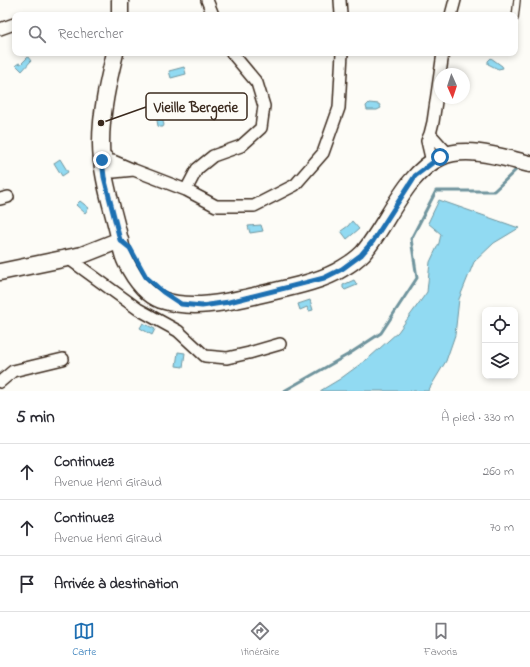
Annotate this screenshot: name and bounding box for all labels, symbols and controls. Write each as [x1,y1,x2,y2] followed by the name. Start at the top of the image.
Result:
[12,12,518,56] search box
[26,23,48,45] icon: search
[58,23,123,45] text: Rechercher
[434,68,470,104] north arrow
[146,93,247,120] callout: Vieille Bergerie
[153,97,239,121] text: Vieille Bergerie
[431,148,449,166] route start
[93,151,111,169] route end
[482,307,518,379] map controls
[482,307,518,343] button: locate
[482,343,518,379] button: layers
[16,405,55,430] text: 5 min
[441,408,514,427] text: À pied · 330 m
[54,451,114,473] text: Continuez
[16,461,38,483] icon: ahead
[483,462,514,481] text: 260 m
[54,473,162,492] text: Avenue Henri Giraud
[54,507,114,529] text: Continuez
[16,517,38,539] icon: ahead
[490,518,514,537] text: 70 m
[54,529,162,548] text: Avenue Henri Giraud
[16,573,38,595] icon: arrive
[54,573,179,595] text: Arrivée à destination
[72,620,96,660] tab: Carte
[241,620,279,660] tab: Itinéraire
[424,620,458,660] tab: Favoris

